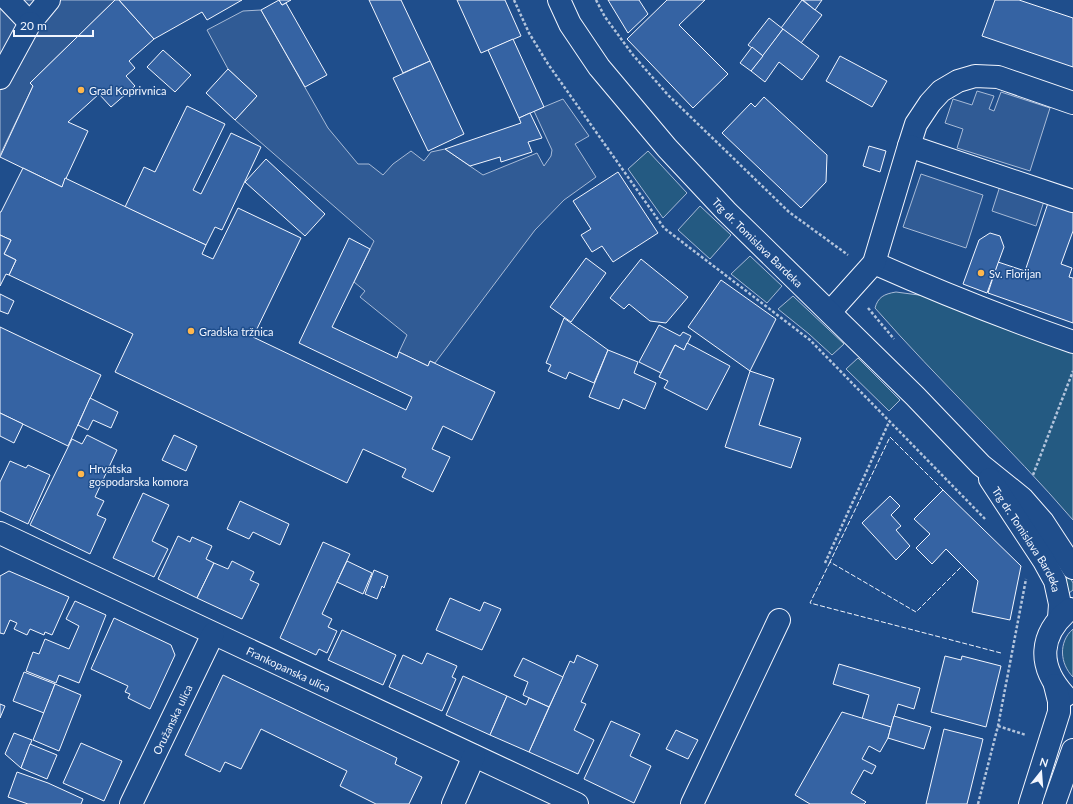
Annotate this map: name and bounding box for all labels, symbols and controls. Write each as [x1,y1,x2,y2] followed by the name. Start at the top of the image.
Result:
[14,12,93,38] scale bar
[20,18,47,33] text: 20 m
[89,84,166,97] place label: Grad Koprivnica
[76,85,86,95] marker: Grad Koprivnica
[710,195,806,289] street label: Trg dr. Tomislava Bardeka
[989,267,1041,280] place label: Sv. Florijan
[976,268,986,278] marker: Sv. Florijan
[199,325,274,338] place label: Gradska tržnica
[186,326,196,336] marker: Gradska tržnica
[89,462,188,488] place label: Hrvatska gospodarska komora
[76,469,86,479] marker: Hrvatska gospodarska komora
[990,484,1064,593] street label: Trg dr. Tomislava Bardeka
[245,643,333,694] street label: Frankopanska ulica
[149,682,194,756] street label: Oružanska ulica
[1021,752,1061,792] north arrow
[1038,755,1050,769] text: N

